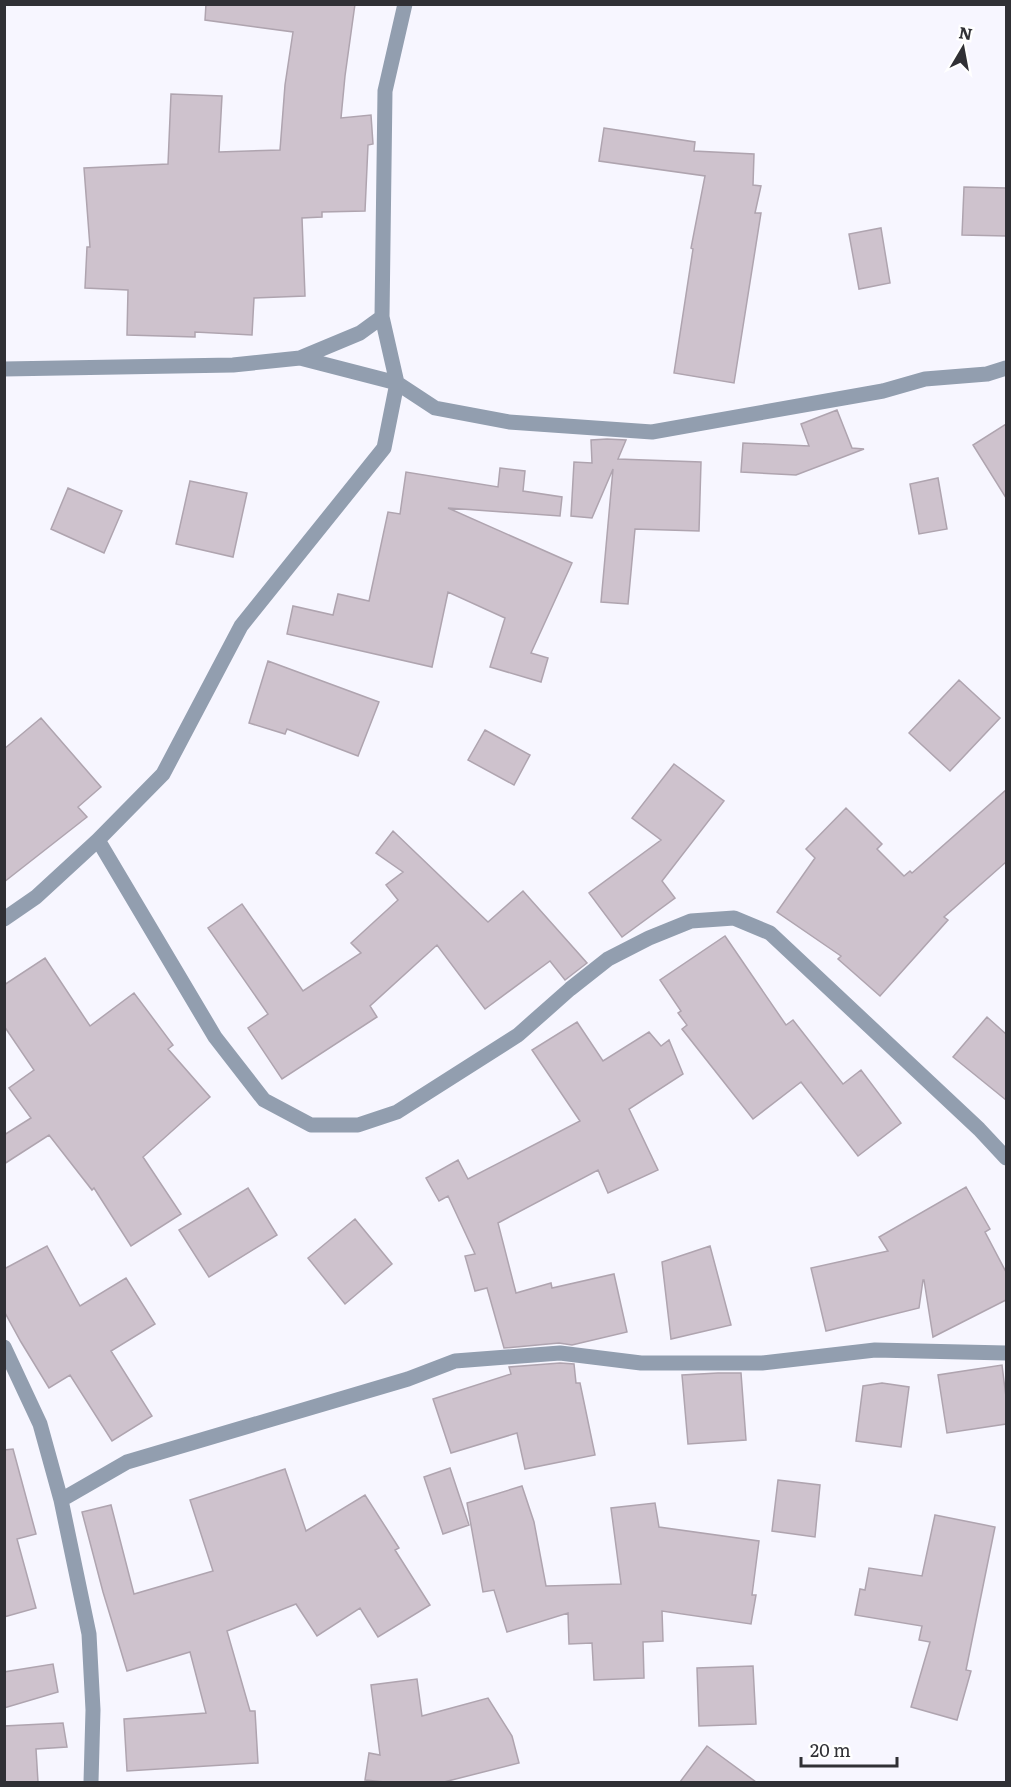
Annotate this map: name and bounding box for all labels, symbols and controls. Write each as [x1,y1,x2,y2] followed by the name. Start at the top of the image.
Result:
[933,18,993,78] north arrow
[957,19,974,45] text: N
[801,1730,897,1768] scale bar
[810,1736,851,1763] text: 20 m

